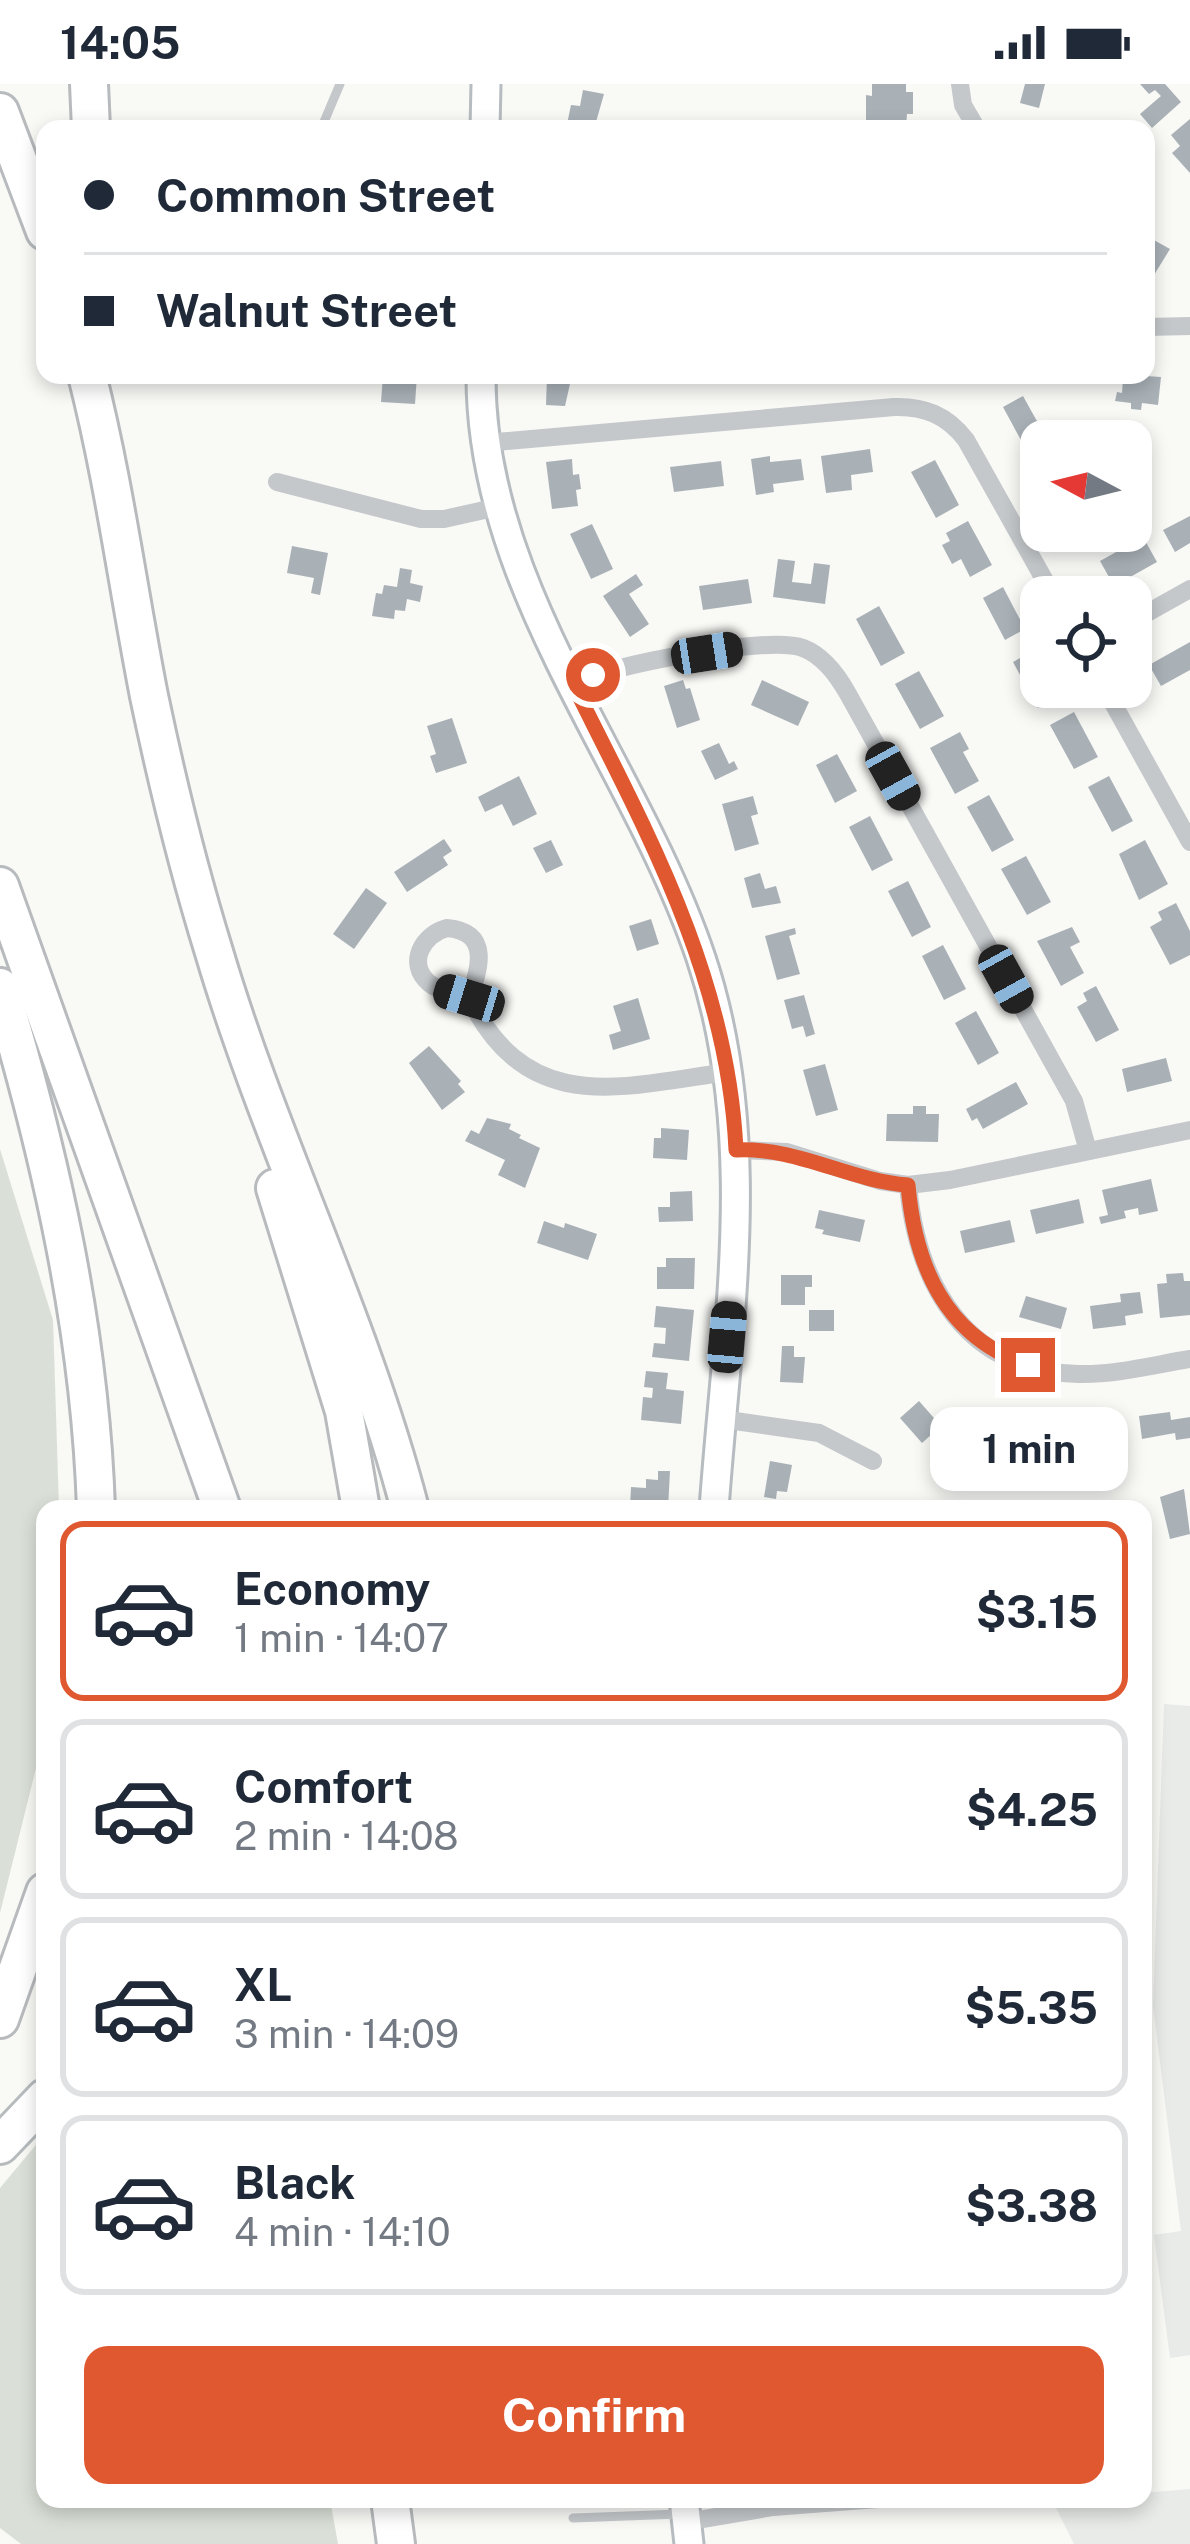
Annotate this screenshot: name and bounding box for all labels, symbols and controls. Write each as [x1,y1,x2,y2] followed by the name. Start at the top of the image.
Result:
[60,16,180,69] text: 14:05
[156,169,495,222] text: Common Street
[156,284,457,337] text: Walnut Street
[1020,420,1152,552] north arrow
[1020,420,1152,708] map controls
[1020,576,1152,708] button: locate
[669,630,745,676] car
[566,648,620,702] route start
[860,736,926,816] car
[973,939,1039,1019] car
[429,970,509,1026] car
[706,1300,748,1374] car
[1001,1338,1055,1392] route end
[929,1407,1127,1491] callout: 1 min
[982,1426,1076,1472] text: 1 min
[90,1557,198,1665] icon: car
[234,1562,430,1615] text: Economy
[976,1585,1098,1638] text: $3.15
[234,1615,449,1661] text: 1 min · 14:07
[90,1755,198,1863] icon: car
[234,1760,413,1813] text: Comfort
[966,1783,1098,1836] text: $4.25
[234,1813,459,1859] text: 2 min · 14:08
[90,1953,198,2061] icon: car
[234,1958,292,2011] text: XL
[965,1981,1098,2034] text: $5.35
[234,2011,459,2057] text: 3 min · 14:09
[90,2151,198,2259] icon: car
[234,2156,355,2209] text: Black
[965,2179,1098,2232] text: $3.38
[234,2209,451,2255] text: 4 min · 14:10
[84,2346,1104,2484] button: Confirm

